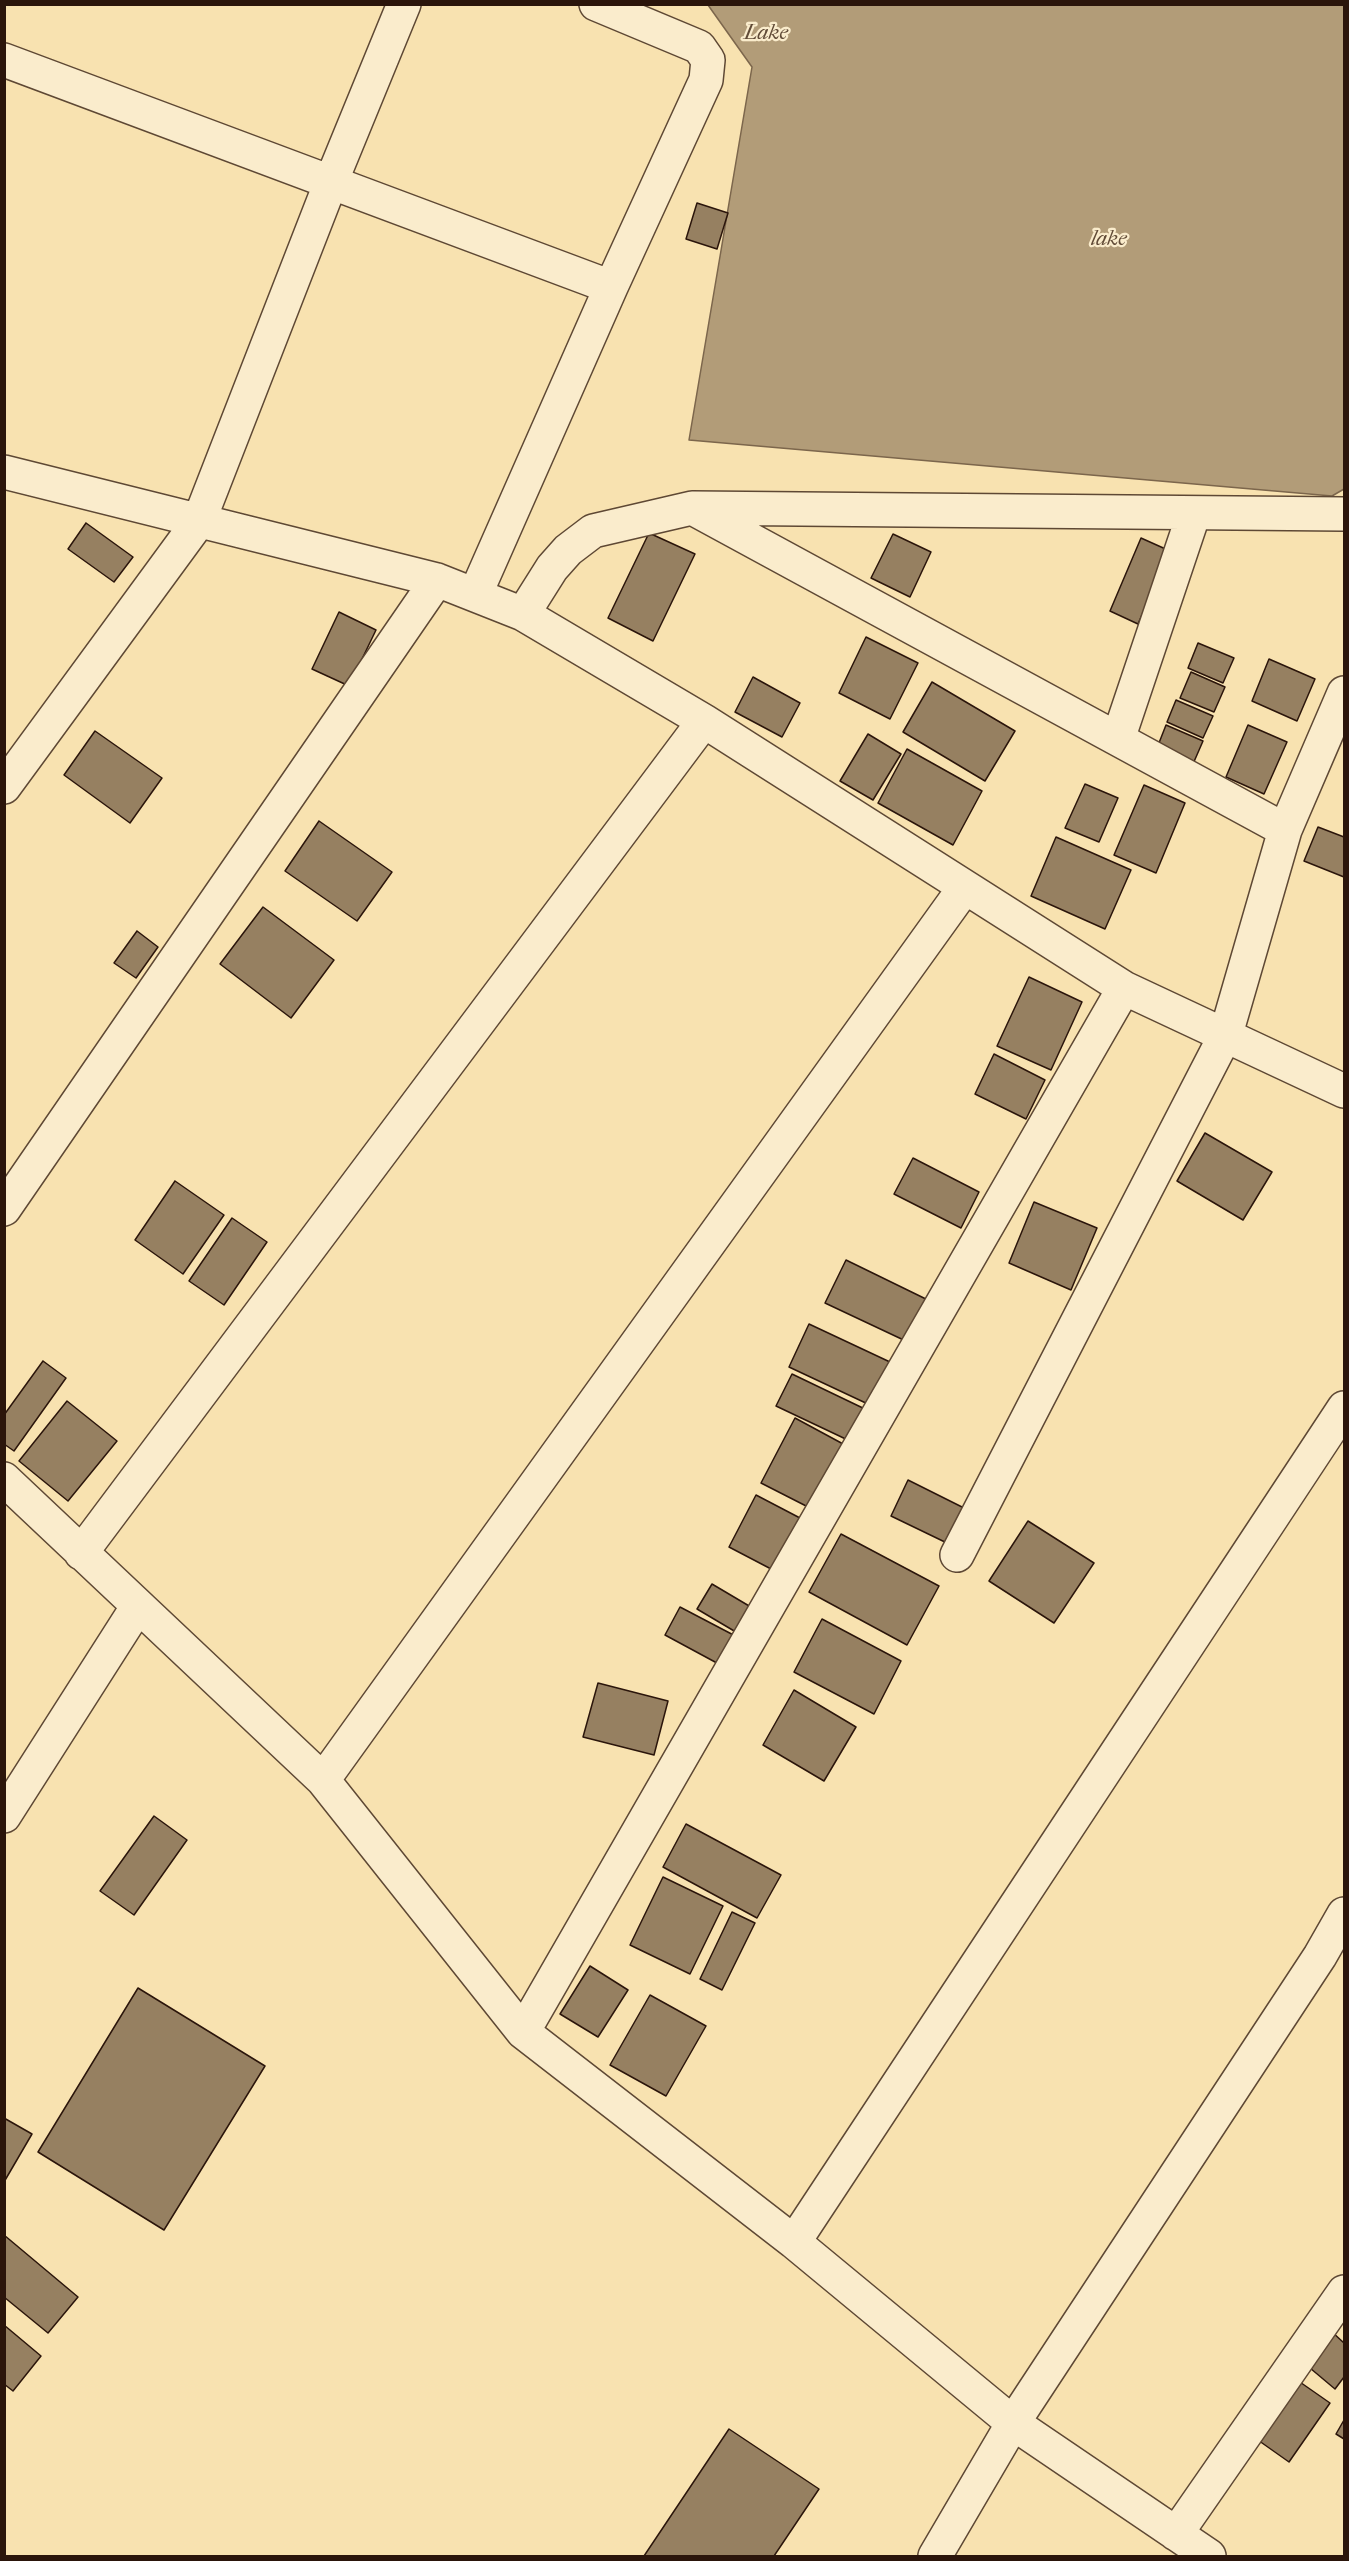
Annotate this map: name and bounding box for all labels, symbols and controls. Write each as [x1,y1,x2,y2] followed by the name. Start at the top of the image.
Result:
[744,21,788,47] water label: Lake
[1091,227,1127,253] water label: lake

